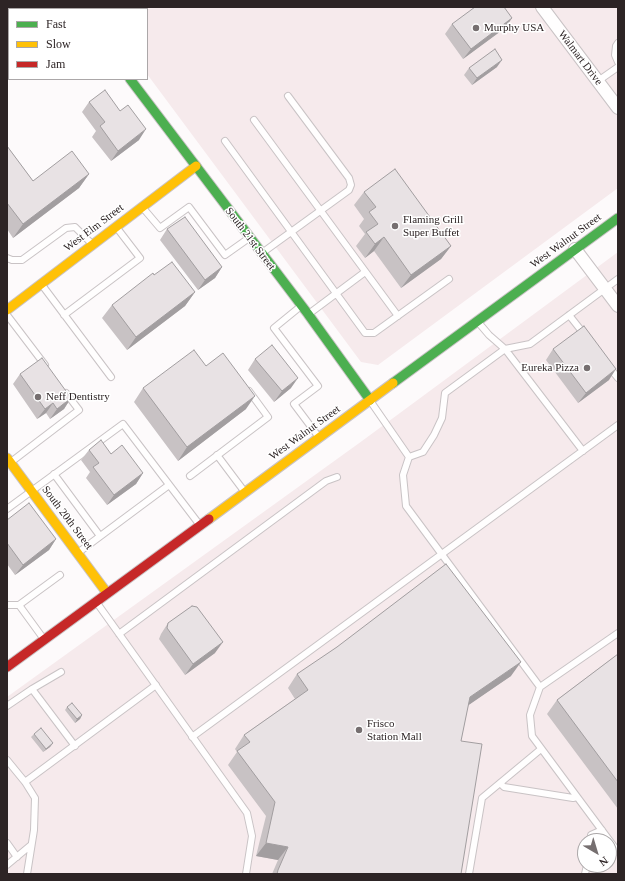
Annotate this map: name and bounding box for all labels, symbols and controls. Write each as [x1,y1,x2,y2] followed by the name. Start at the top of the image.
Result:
[8,8,148,80] legend
[46,17,66,31] text: Fast
[484,21,544,35] place label: Murphy USA
[471,23,481,33] marker: Murphy USA
[555,28,605,88] street label: Walmart Drive
[46,37,71,51] text: Slow
[46,57,65,71] text: Jam
[62,201,126,255] street label: West Elm Street
[222,205,278,273] street label: South 21st Street
[528,211,604,271] street label: West Walnut Street
[403,213,463,239] place label: Flaming Grill Super Buffet
[390,221,400,231] marker: Flaming Grill Super Buffet
[521,361,579,375] place label: Eureka Pizza
[582,363,592,373] marker: Eureka Pizza
[46,390,110,404] place label: Neff Dentistry
[33,392,43,402] marker: Neff Dentistry
[267,403,343,463] street label: West Walnut Street
[39,484,95,552] street label: South 20th Street
[367,717,422,743] place label: Frisco Station Mall
[354,725,364,735] marker: Frisco Station Mall
[577,833,617,873] north arrow
[597,854,611,869] text: N

